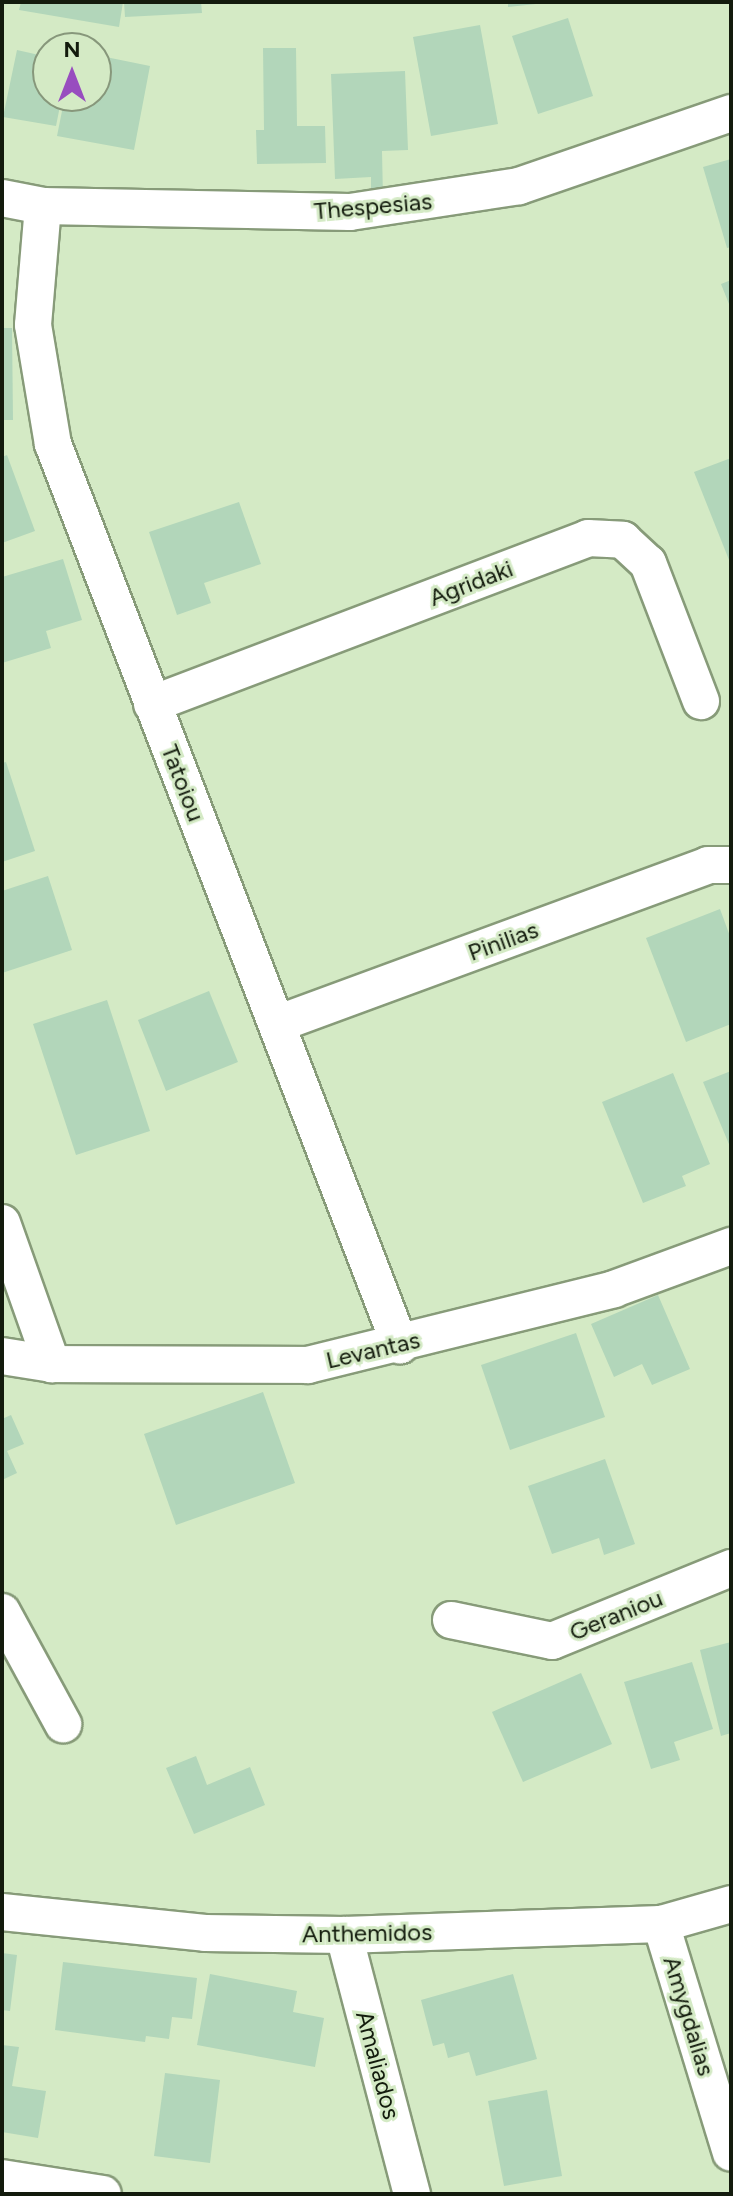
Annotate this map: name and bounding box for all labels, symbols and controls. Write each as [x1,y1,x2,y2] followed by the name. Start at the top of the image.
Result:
[32,32,112,112] north arrow
[63,36,81,63] text: N
[313,186,433,226] street label: Thespesias
[425,554,517,612] street label: Agridaki
[155,741,211,825] street label: Tatoiou
[464,915,542,967] street label: Pinilias
[323,1325,423,1375] street label: Levantas
[565,1583,667,1647] street label: Geraniou
[302,1917,432,1949] street label: Anthemidos
[657,1953,721,2079] street label: Amygdalias
[350,2008,406,2122] street label: Amaliados

